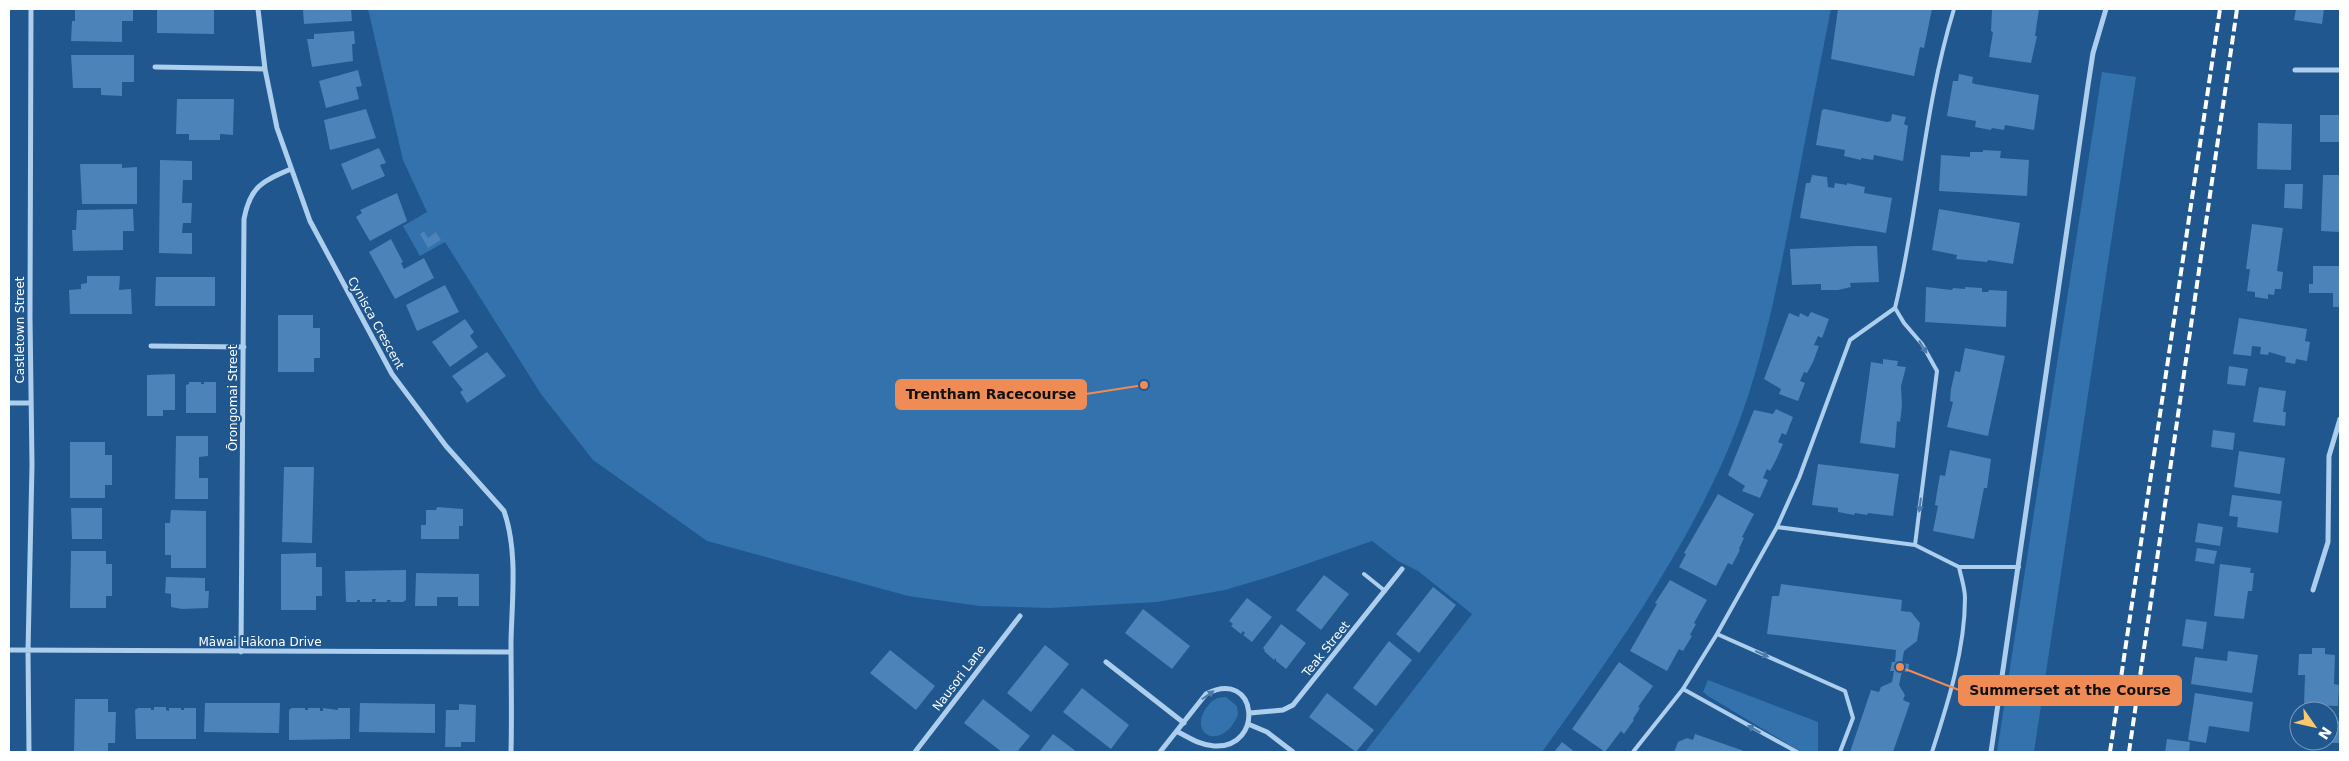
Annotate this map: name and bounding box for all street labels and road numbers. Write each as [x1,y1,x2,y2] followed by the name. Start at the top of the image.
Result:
[345,274,407,372] street label: Cynisca Crescent
[13,276,27,384] street label: Castletown Street
[226,344,240,451] street label: Ōrongomai Street
[1299,618,1353,680] street label: Teak Street
[198,635,322,649] street label: Māwai Hākona Drive
[930,642,988,714] street label: Nausori Lane

